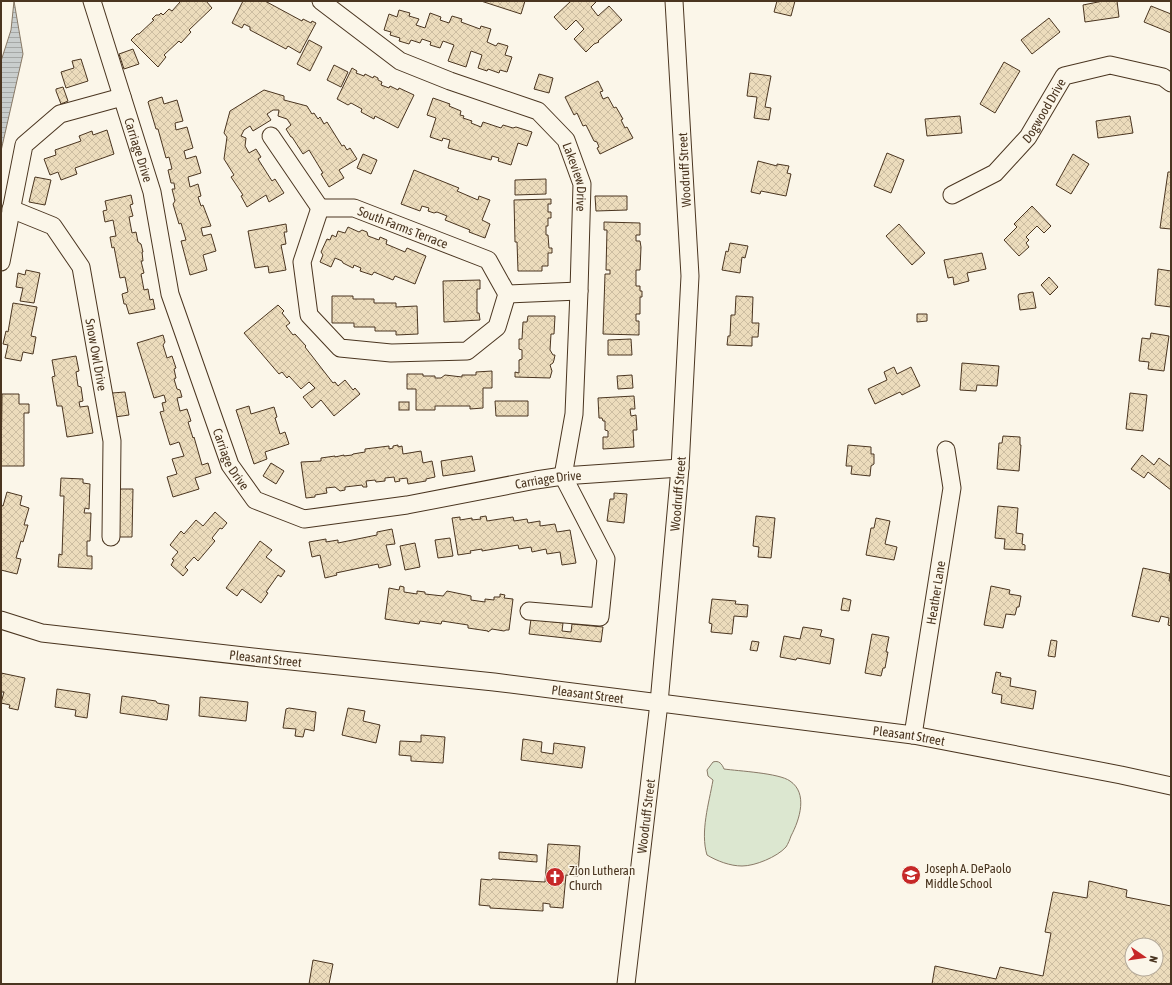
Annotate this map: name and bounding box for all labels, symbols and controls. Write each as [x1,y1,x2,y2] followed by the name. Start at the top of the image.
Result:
[1019,76,1069,146] street label: Dogwood Drive
[121,116,155,184] street label: Carriage Drive
[675,132,694,208] street label: Woodruff Street
[560,140,589,212] street label: Lakeview Drive
[356,203,450,252] street label: South Farms Terrace
[82,317,110,392] street label: Snow Owl Drive
[210,426,252,493] street label: Carriage Drive
[667,456,689,532] street label: Woodruff Street
[514,468,582,492] street label: Carriage Drive
[924,560,948,626] street label: Heather Lane
[229,647,303,670] street label: Pleasant Street
[551,682,625,706] street label: Pleasant Street
[872,723,946,749] street label: Pleasant Street
[634,778,658,854] street label: Woodruff Street
[925,861,1011,891] place label: Joseph A. DePaolo Middle School
[569,863,635,893] place label: Zion Lutheran Church
[900,864,922,886] school or university icon: Joseph A. DePaolo Middle School
[544,866,566,888] church icon: Zion Lutheran Church
[1124,937,1164,977] north arrow
[1147,955,1160,964] text: N

